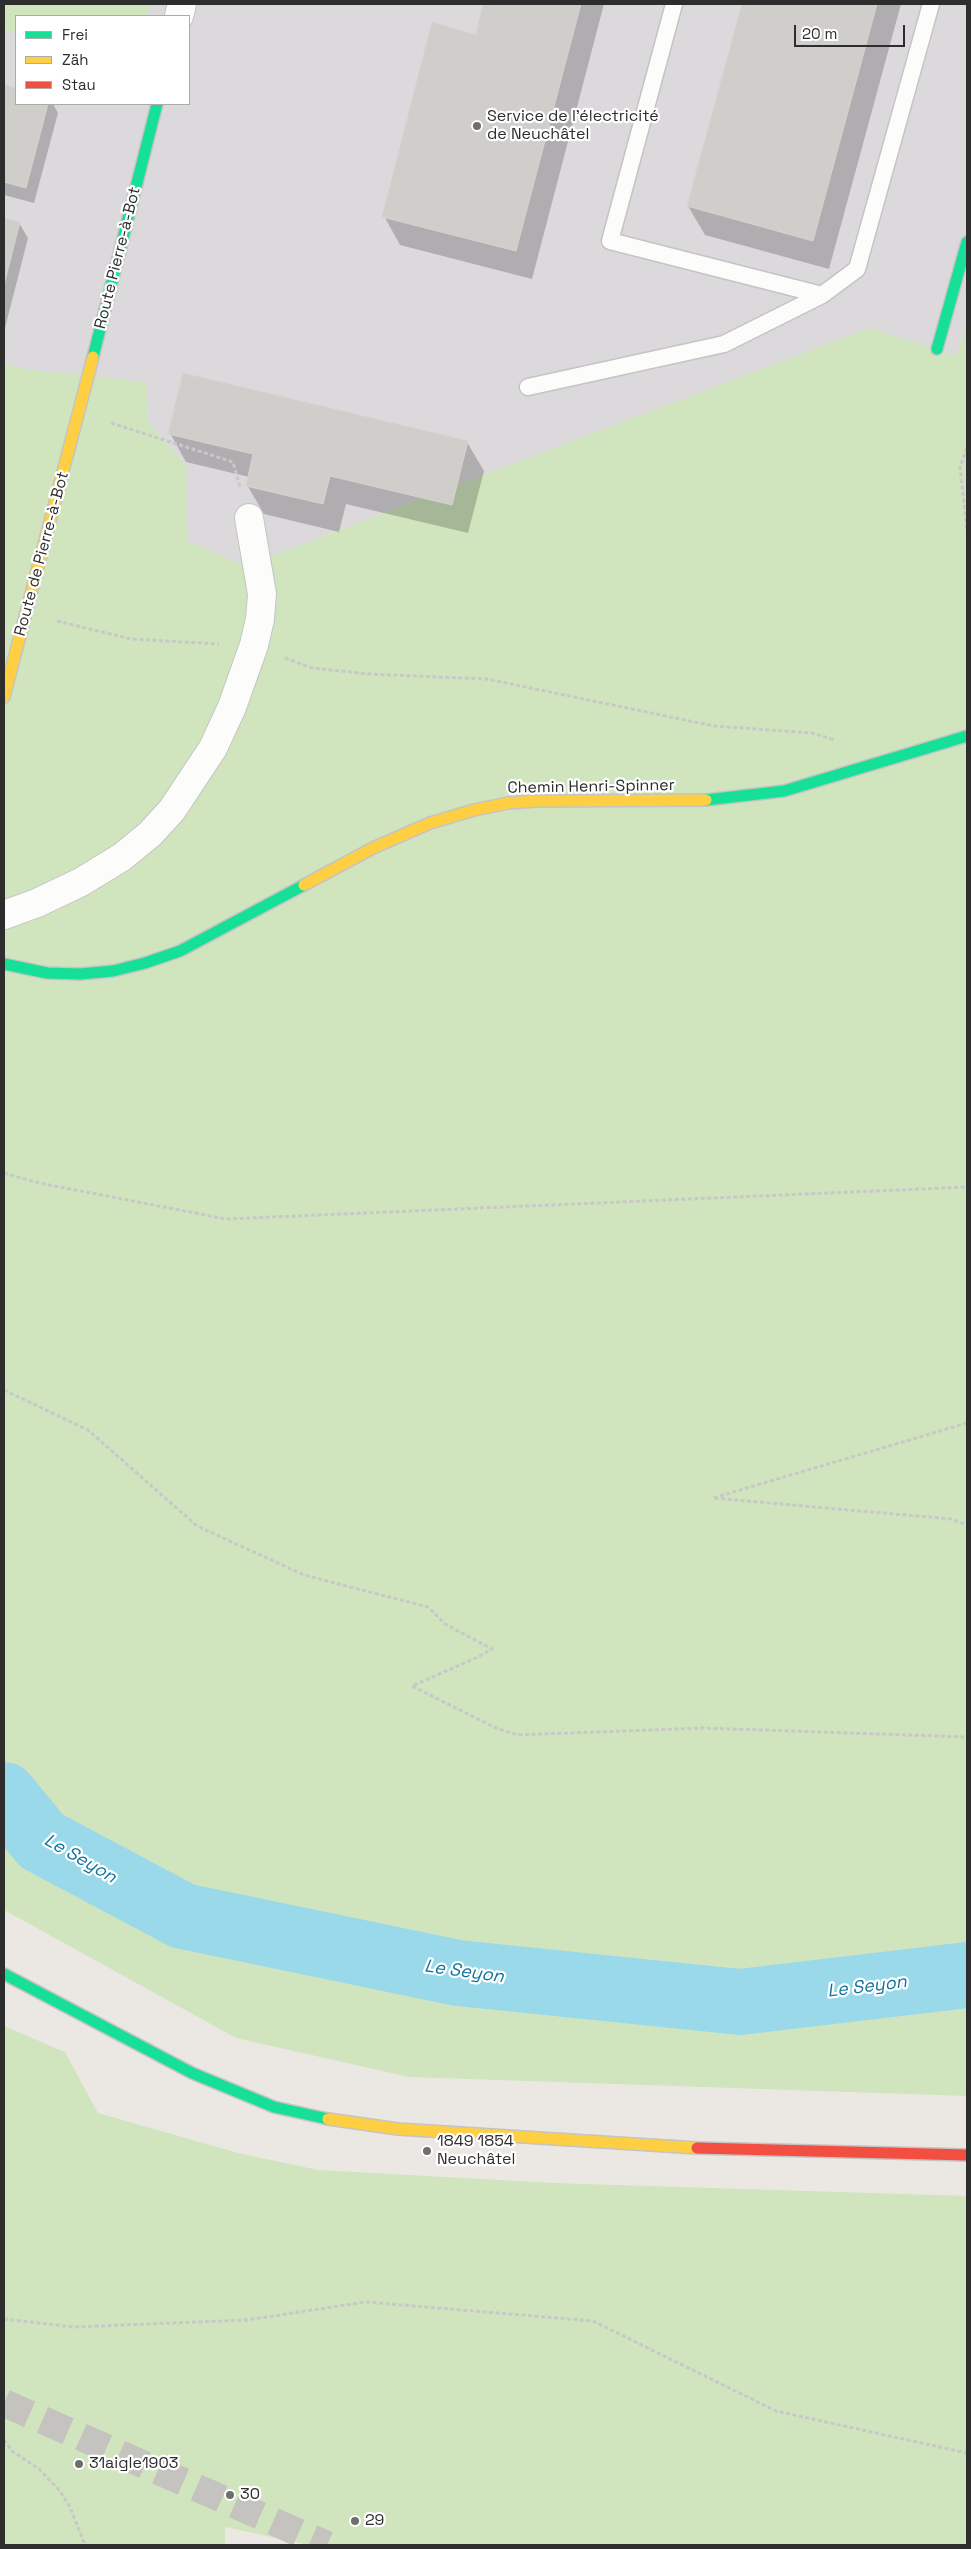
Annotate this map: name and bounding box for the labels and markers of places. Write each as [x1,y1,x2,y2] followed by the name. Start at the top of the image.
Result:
[487,107,659,145] place label: Service de l'électricité de Neuchâtel
[471,120,483,132] marker: Service de l'électricité de Neuchâtel
[437,2132,515,2170] place label: 1849 1854 Neuchâtel
[421,2145,433,2157] marker: 1849 1854 Neuchâtel
[89,2454,178,2474] place label: 31aigle1903
[73,2458,85,2470] marker: 31aigle1903
[240,2485,260,2505] place label: 30
[224,2489,236,2501] marker: 30
[365,2511,384,2531] place label: 29
[349,2515,361,2527] marker: 29

